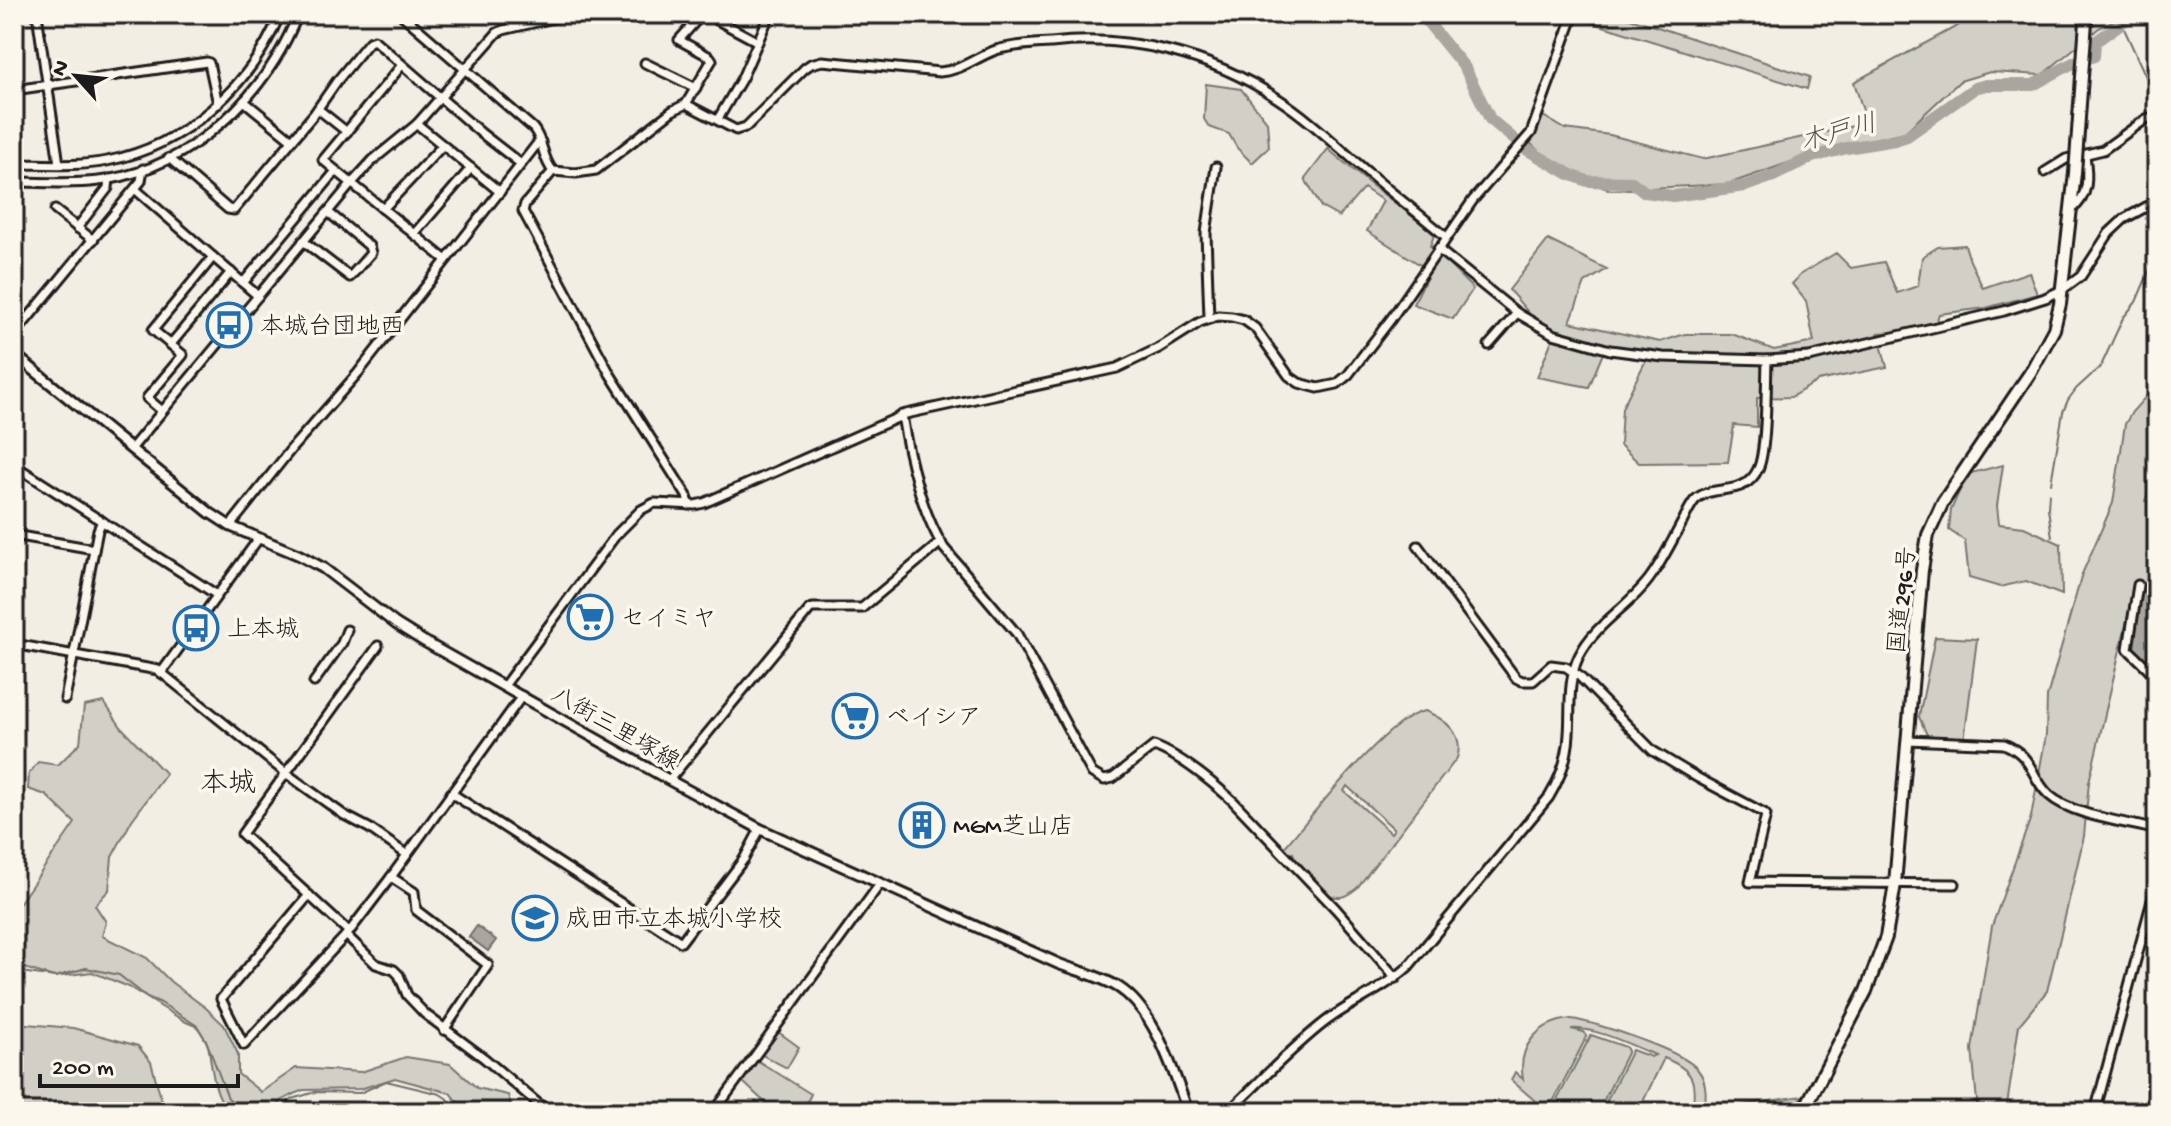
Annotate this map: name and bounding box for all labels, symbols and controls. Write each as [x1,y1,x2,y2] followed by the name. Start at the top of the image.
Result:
[36,36,116,116] north arrow
[47,56,77,81] text: N
[1797,108,1881,160] water label: 木戸川
[205,301,253,349] bus stop icon: 本城台団地西
[260,313,404,343] place label: 本城台団地西
[1883,545,1925,656] street label: 国道296号
[566,593,614,641] supermarket icon: セイミヤ
[172,604,220,652] bus stop icon: 上本城
[621,606,717,635] place label: セイミヤ
[227,616,299,646] place label: 上本城
[545,681,684,779] street label: 八街三里塚線
[831,692,879,740] supermarket icon: ベイシア
[886,705,982,734] place label: ベイシア
[200,768,256,802] district label: 本城
[898,801,946,849] building icon: MGM芝山店
[953,813,1073,843] place label: MGM芝山店
[511,894,559,942] school or university icon: 成田市立本城小学校
[566,906,782,936] place label: 成田市立本城小学校
[40,1038,238,1088] scale bar
[52,1055,114,1084] text: 200 m

